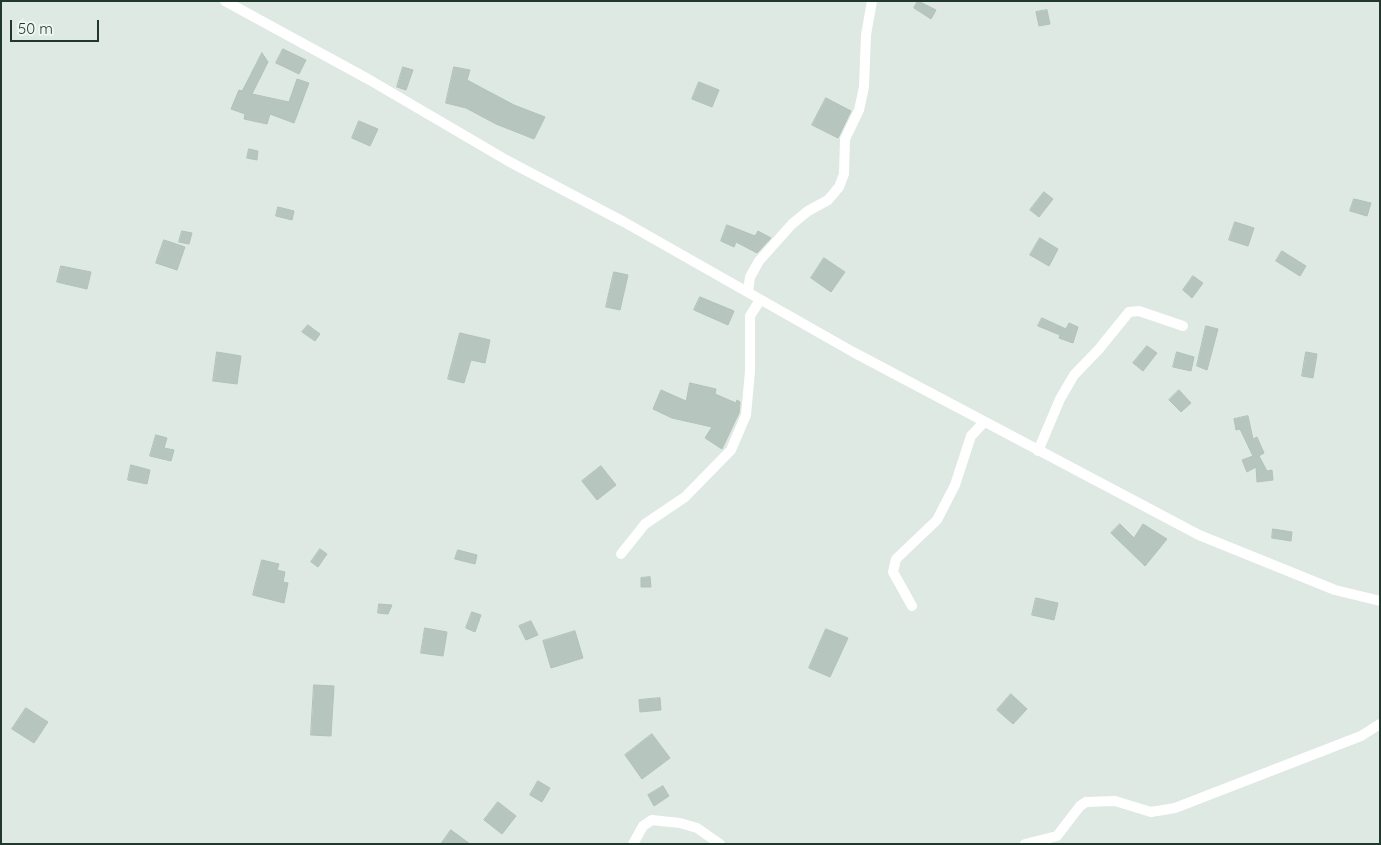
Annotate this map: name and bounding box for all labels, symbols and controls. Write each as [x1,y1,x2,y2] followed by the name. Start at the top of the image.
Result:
[12,10,101,42] scale bar
[18,19,53,38] text: 50 m

